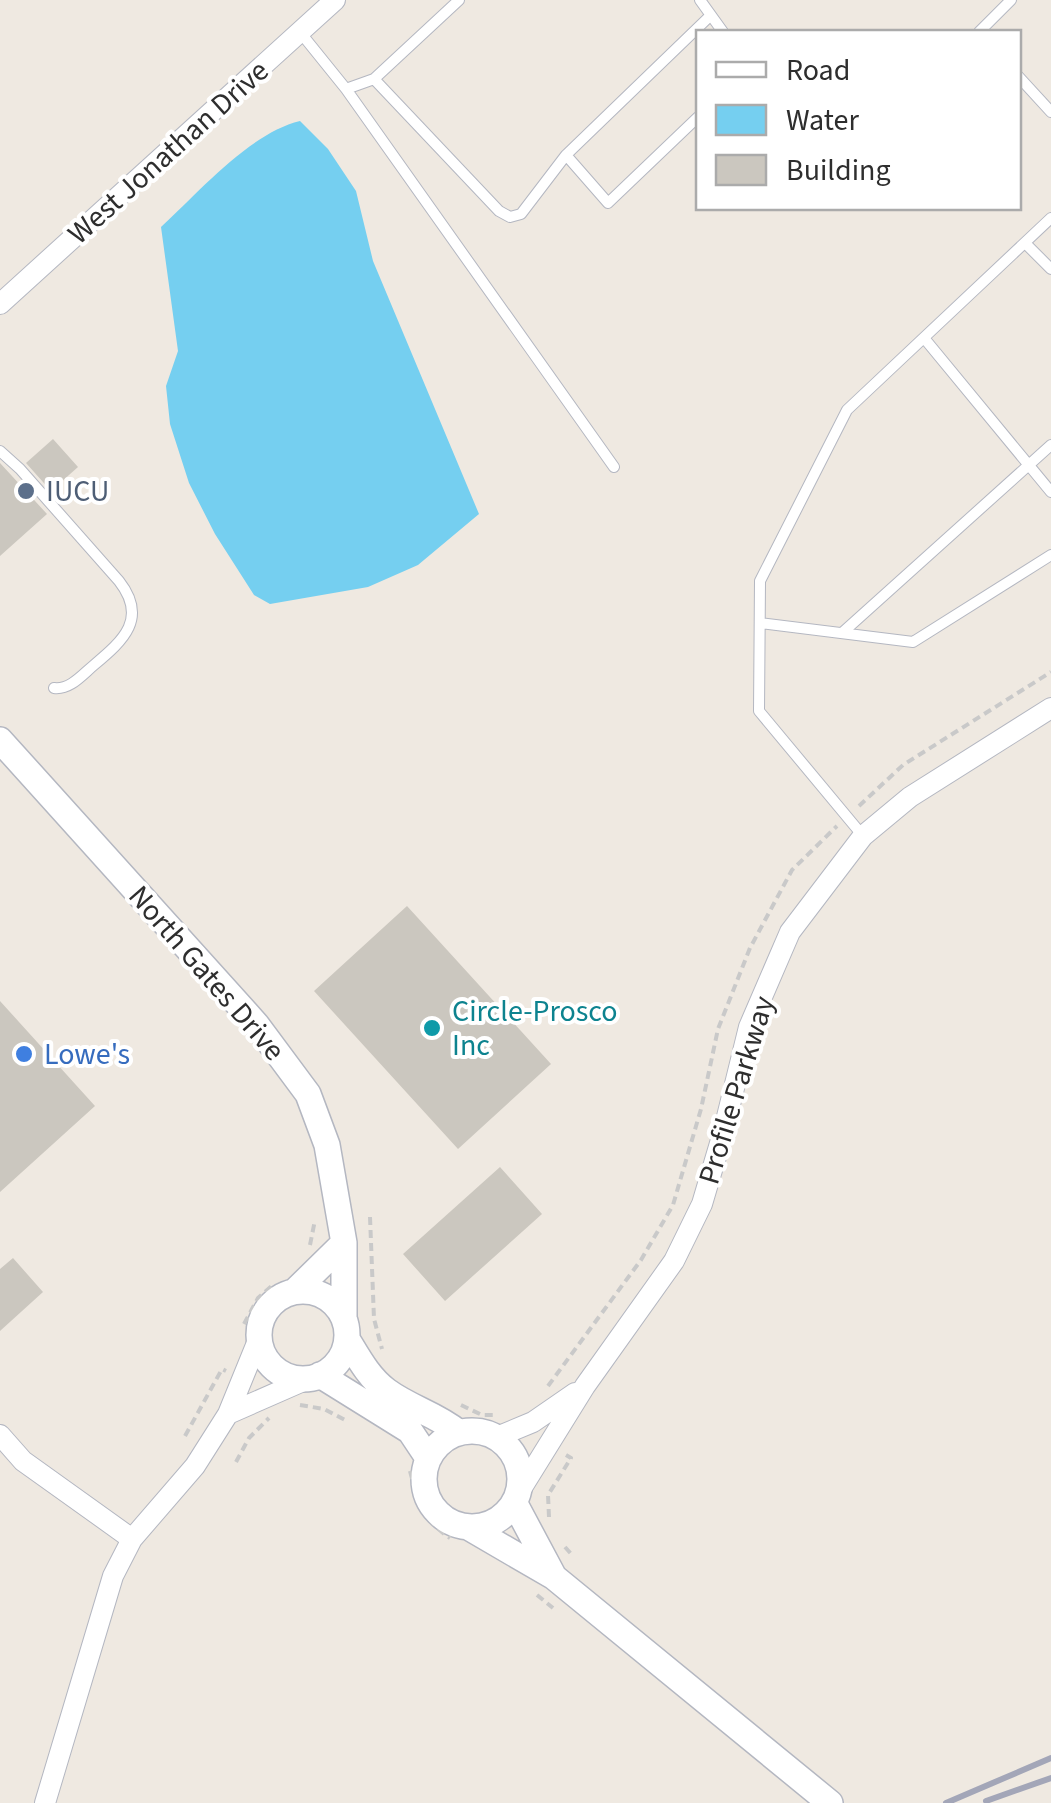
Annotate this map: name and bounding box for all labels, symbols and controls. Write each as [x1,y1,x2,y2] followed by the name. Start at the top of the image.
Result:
[696,30,1021,210] legend
[786,49,850,92] text: Road
[58,50,278,254] street label: West Jonathan Drive
[786,99,859,142] text: Water
[786,149,891,192] text: Building
[46,470,109,513] place label: IUCU
[15,480,37,502] marker: IUCU
[118,876,295,1070] street label: North Gates Drive
[452,990,618,1067] place label: Circle-Prosco Inc
[687,991,785,1189] street label: Profile Parkway
[421,1017,443,1039] marker: Circle-Prosco Inc
[44,1033,130,1076] place label: Lowe's
[13,1043,35,1065] marker: Lowe's

